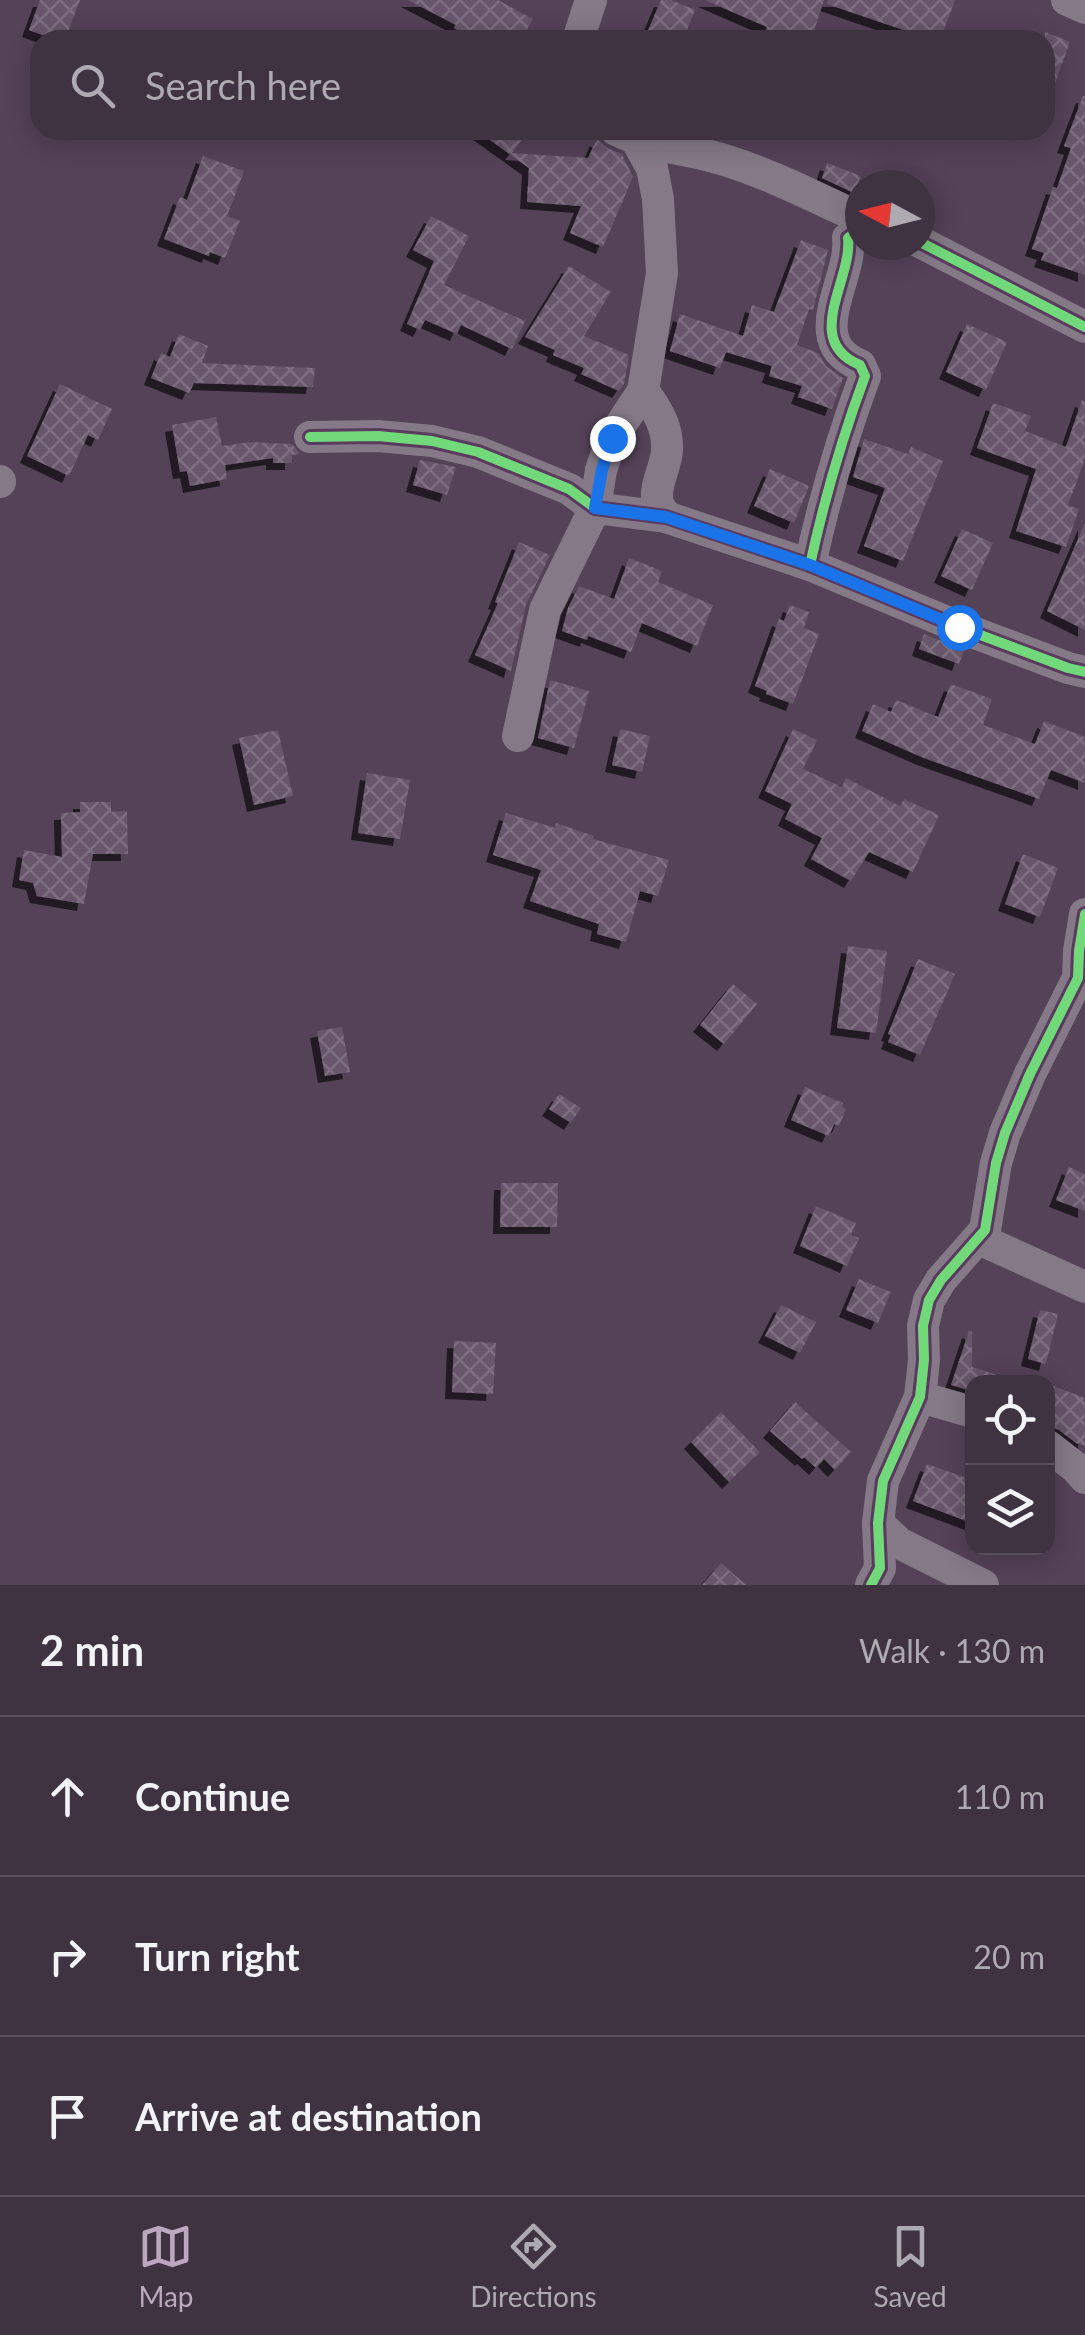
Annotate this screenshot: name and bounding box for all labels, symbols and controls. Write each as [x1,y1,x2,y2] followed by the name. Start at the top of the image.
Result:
[30,30,1055,140] search box
[65,58,120,113] icon: search
[145,62,341,108] text: Search here
[845,170,935,260] north arrow
[590,416,636,462] route end
[937,605,983,651] route start
[965,1375,1055,1555] map controls
[965,1375,1055,1465] button: locate
[965,1465,1055,1555] button: layers
[40,1625,144,1675] text: 2 min
[859,1631,1045,1670] text: Walk · 130 m
[40,1769,95,1824] icon: ahead
[135,1773,290,1819] text: Continue
[955,1777,1045,1816] text: 110 m
[40,1929,95,1984] icon: right
[135,1933,300,1979] text: Turn right
[973,1937,1045,1976] text: 20 m
[40,2089,95,2144] icon: arrive
[135,2093,482,2139] text: Arrive at destination
[138,2219,194,2313] tab: Map
[470,2219,597,2313] tab: Directions
[873,2219,947,2313] tab: Saved

